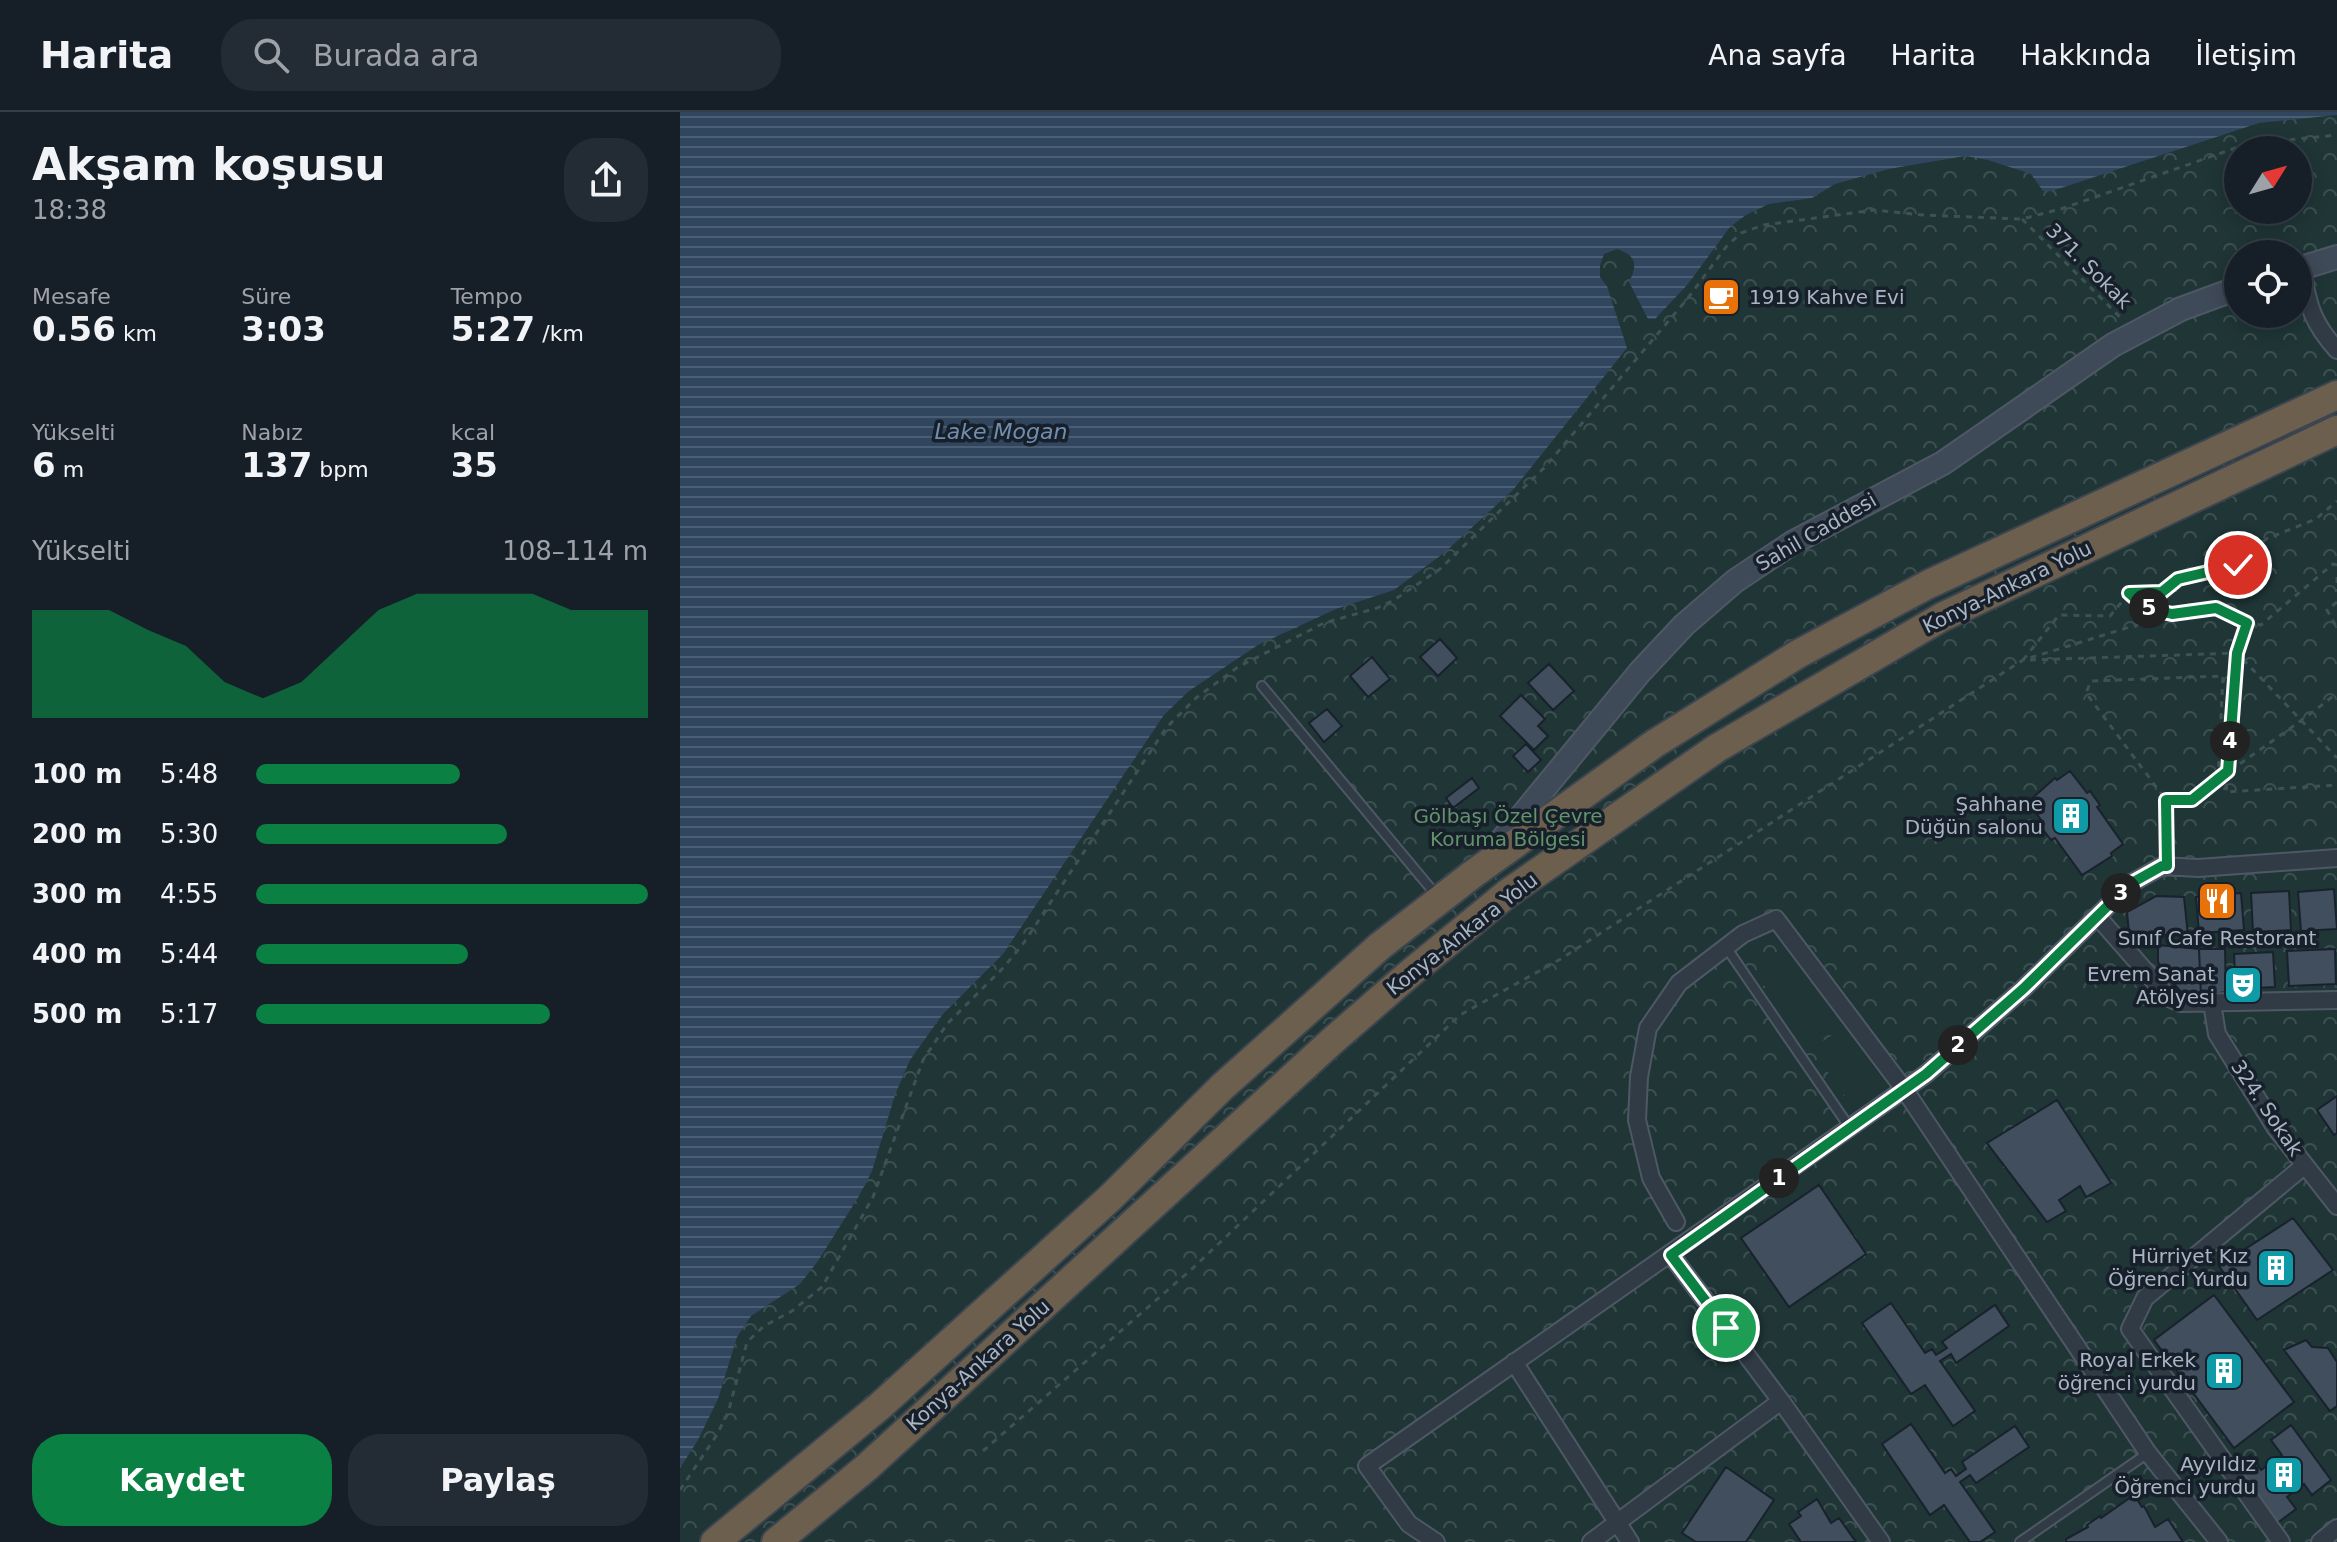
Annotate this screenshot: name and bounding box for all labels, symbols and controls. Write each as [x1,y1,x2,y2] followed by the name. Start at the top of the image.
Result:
[221,19,781,91] search box
[40,33,173,77] text: Harita
[249,33,293,77] icon: search
[313,38,479,73] text: Burada ara
[1708,39,1847,72] text: Ana sayfa
[1891,39,1976,72] text: Harita
[2020,39,2151,72] text: Hakkında
[2195,39,2297,72] text: İletişim
[2224,136,2312,224] north arrow
[2224,136,2312,328] map controls
[564,138,648,222] button: share
[32,139,386,190] text: Akşam koşusu
[32,195,107,225] text: 18:38
[2041,218,2137,314] street label: 371. Sokak
[2224,240,2312,328] button: locate
[1700,276,1742,318] cafe icon: 1919 Kahve Evi
[32,284,111,309] text: Mesafe
[241,284,291,309] text: Süre
[451,284,523,309] text: Tempo
[1749,285,1904,309] place label: 1919 Kahve Evi
[32,309,116,349] text: 0.56
[241,309,326,349] text: 3:03
[451,309,535,349] text: 5:27
[116,321,157,346] text: km
[535,321,584,346] text: /km
[935,419,1067,444] water label: Lake Mogan
[32,420,115,445] text: Yükselti
[241,420,303,445] text: Nabız
[451,420,495,445] text: kcal
[32,445,56,485] text: 6
[241,445,312,485] text: 137
[451,445,498,485] text: 35
[56,457,84,482] text: m
[312,457,369,482] text: bpm
[1752,488,1880,576] street label: Sahil Caddesi
[2204,531,2272,599] pin
[32,536,131,566] text: Yükselti
[502,536,648,566] text: 108–114 m
[1919,536,2095,638] street label: Konya-Ankara Yolu
[2216,543,2260,587] icon: check
[2129,588,2169,628] pin: 5
[2141,595,2157,620] text: 5
[2210,721,2250,761] pin: 4
[2222,728,2238,753] text: 4
[32,759,122,789] text: 100 m
[160,759,218,789] text: 5:48
[1905,792,2043,839] place label: Şahhane Düğün salonu
[2050,795,2092,837] building icon: Şahhane Düğün salonu
[1413,804,1603,851] park label: Gölbaşı Özel Çevre Koruma Bölgesi
[32,819,122,849] text: 200 m
[160,819,218,849] text: 5:30
[1382,868,1542,1000] street label: Konya-Ankara Yolu
[2101,873,2141,913] pin: 3
[32,879,122,909] text: 300 m
[160,879,218,909] text: 4:55
[2113,880,2129,905] text: 3
[2196,880,2238,922] restaurant icon: Sınıf Cafe Restorant
[2118,926,2316,950] place label: Sınıf Cafe Restorant
[32,939,122,969] text: 400 m
[160,939,218,969] text: 5:44
[2087,962,2215,1009] place label: Evrem Sanat Atölyesi
[2222,964,2264,1006] theatre icon: Evrem Sanat Atölyesi
[32,999,122,1029] text: 500 m
[160,999,218,1029] text: 5:17
[1938,1025,1978,1065] pin: 2
[1950,1032,1966,1057] text: 2
[2226,1055,2308,1161] street label: 324. Sokak
[1759,1158,1799,1198] pin: 1
[1771,1165,1787,1190] text: 1
[2108,1244,2248,1291] place label: Hürriyet Kız Öğrenci Yurdu
[2255,1247,2297,1289] building icon: Hürriyet Kız Öğrenci Yurdu
[901,1294,1055,1436] street label: Konya-Ankara Yolu
[1692,1294,1760,1362] pin
[1704,1306,1748,1350] icon: arrive
[2058,1348,2196,1395] place label: Royal Erkek öğrenci yurdu
[2203,1350,2245,1392] building icon: Royal Erkek öğrenci yurdu
[32,1434,332,1526] button: Kaydet
[348,1434,648,1526] button: Paylaş
[2114,1452,2256,1499] place label: Ayyıldız Öğrenci yurdu
[2263,1454,2305,1496] building icon: Ayyıldız Öğrenci yurdu

